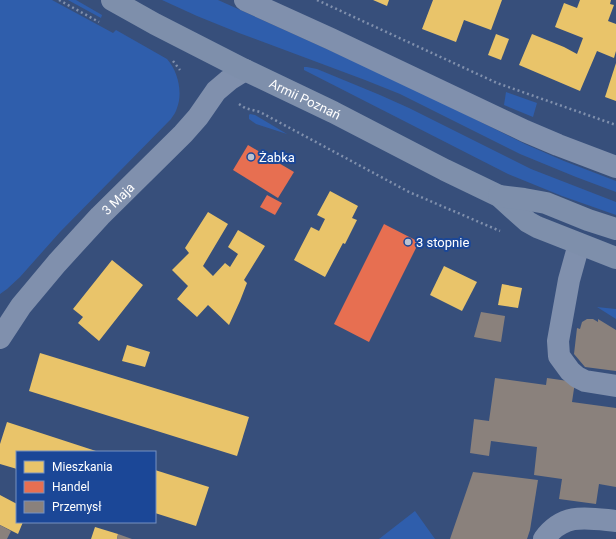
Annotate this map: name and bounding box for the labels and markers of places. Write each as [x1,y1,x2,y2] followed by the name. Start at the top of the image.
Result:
[259,150,295,165] place label: Żabka
[246,152,256,162] marker: Żabka
[416,235,469,250] place label: 3 stopnie
[403,237,413,247] marker: 3 stopnie

